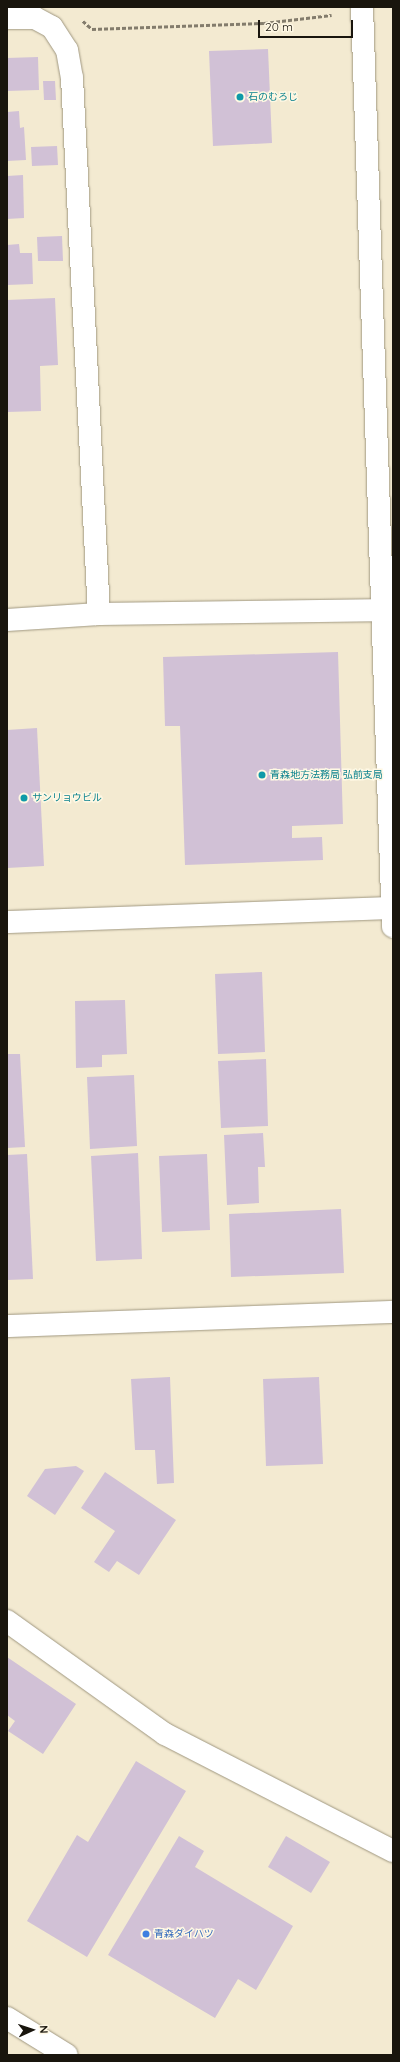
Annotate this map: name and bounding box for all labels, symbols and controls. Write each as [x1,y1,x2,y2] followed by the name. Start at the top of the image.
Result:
[260,12,355,38] scale bar
[265,19,293,34] text: 20 m
[248,91,298,103] place label: 石のむろじ
[235,92,245,102] marker: 石のむろじ
[270,769,383,781] place label: 青森地方法務局 弘前支局
[257,770,267,780] marker: 青森地方法務局 弘前支局
[32,792,102,804] place label: サンリョウビル
[19,793,29,803] marker: サンリョウビル
[154,1928,214,1940] place label: 青森ダイハツ
[141,1929,151,1939] marker: 青森ダイハツ
[12,2010,52,2050] north arrow
[37,2025,51,2034] text: N

